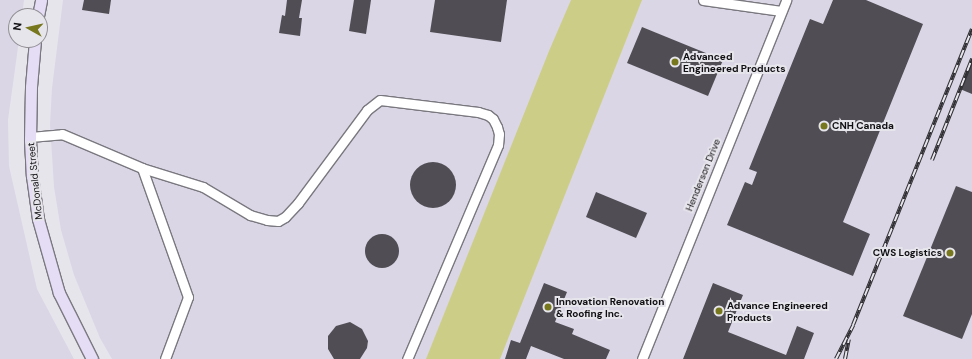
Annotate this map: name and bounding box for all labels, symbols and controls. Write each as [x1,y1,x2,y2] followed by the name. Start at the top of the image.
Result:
[8,8,48,48] north arrow
[10,22,25,31] text: N
[683,50,785,74] place label: Advanced Engineered Products
[670,57,680,67] marker: Advanced Engineered Products
[832,120,894,132] place label: CNH Canada
[819,121,829,131] marker: CNH Canada
[683,137,723,213] street label: Henderson Drive
[25,142,45,220] street label: McDonald Street
[873,247,942,259] place label: CWS Logistics
[945,248,955,258] marker: CWS Logistics
[556,295,664,318] place label: Innovation Renovation & Roofing Inc.
[727,299,828,322] place label: Advance Engineered Products
[543,302,553,312] marker: Innovation Renovation & Roofing Inc.
[714,306,724,316] marker: Advance Engineered Products

